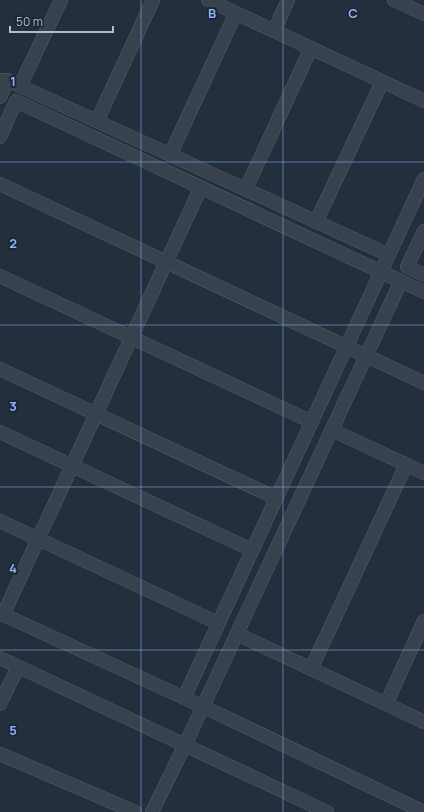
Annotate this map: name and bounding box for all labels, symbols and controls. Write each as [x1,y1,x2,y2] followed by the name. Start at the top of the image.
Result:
[208,4,216,22] text: B
[348,4,358,22] text: C
[10,8,113,34] scale bar
[16,13,43,30] text: 50 m
[10,72,16,90] text: 1
[9,234,17,252] text: 2
[9,397,17,415] text: 3
[9,559,17,577] text: 4
[9,721,17,739] text: 5

